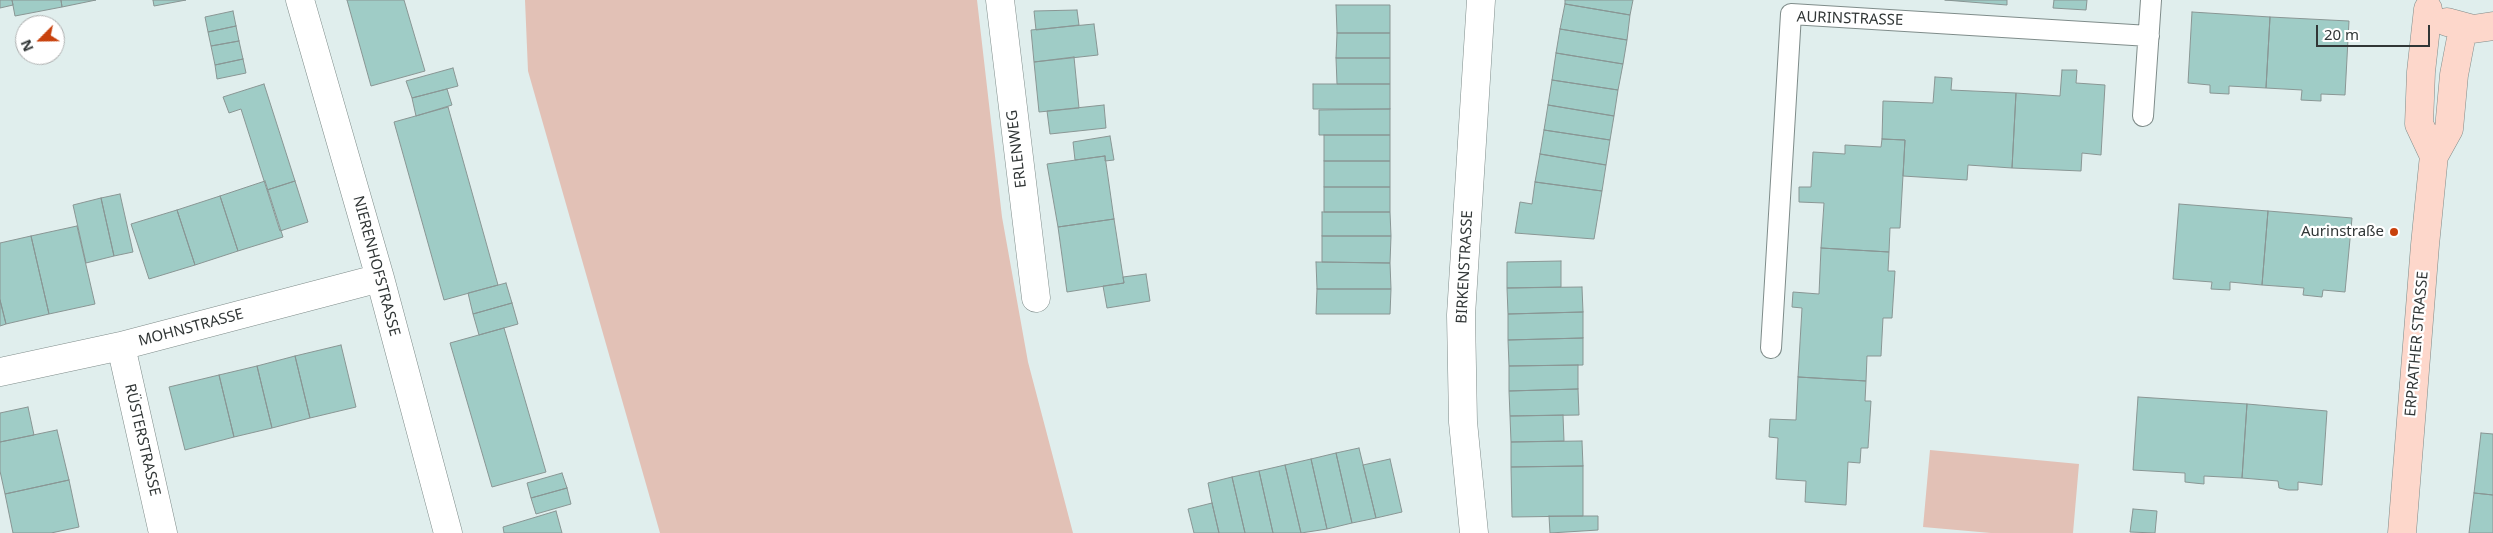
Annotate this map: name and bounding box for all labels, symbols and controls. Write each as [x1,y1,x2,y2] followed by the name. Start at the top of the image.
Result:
[1796,8,1904,30] street label: AURINSTRASSE
[15,15,65,65] north arrow
[2318,15,2432,47] scale bar
[2324,24,2359,44] text: 20 m
[16,37,38,55] text: N
[1003,109,1031,189] street label: ERLENWEG
[349,194,403,338] street label: NIERENHOFSTRASSE
[1453,210,1477,324] street label: BIRKENSTRASSE
[2301,223,2384,241] place label: Aurinstraße
[2388,226,2400,238] marker: Aurinstraße
[2402,271,2432,417] street label: ERPRATHER STRASSE
[136,305,246,351] street label: MOHNSTRASSE
[120,382,164,498] street label: RÜSTERSTRASSE

